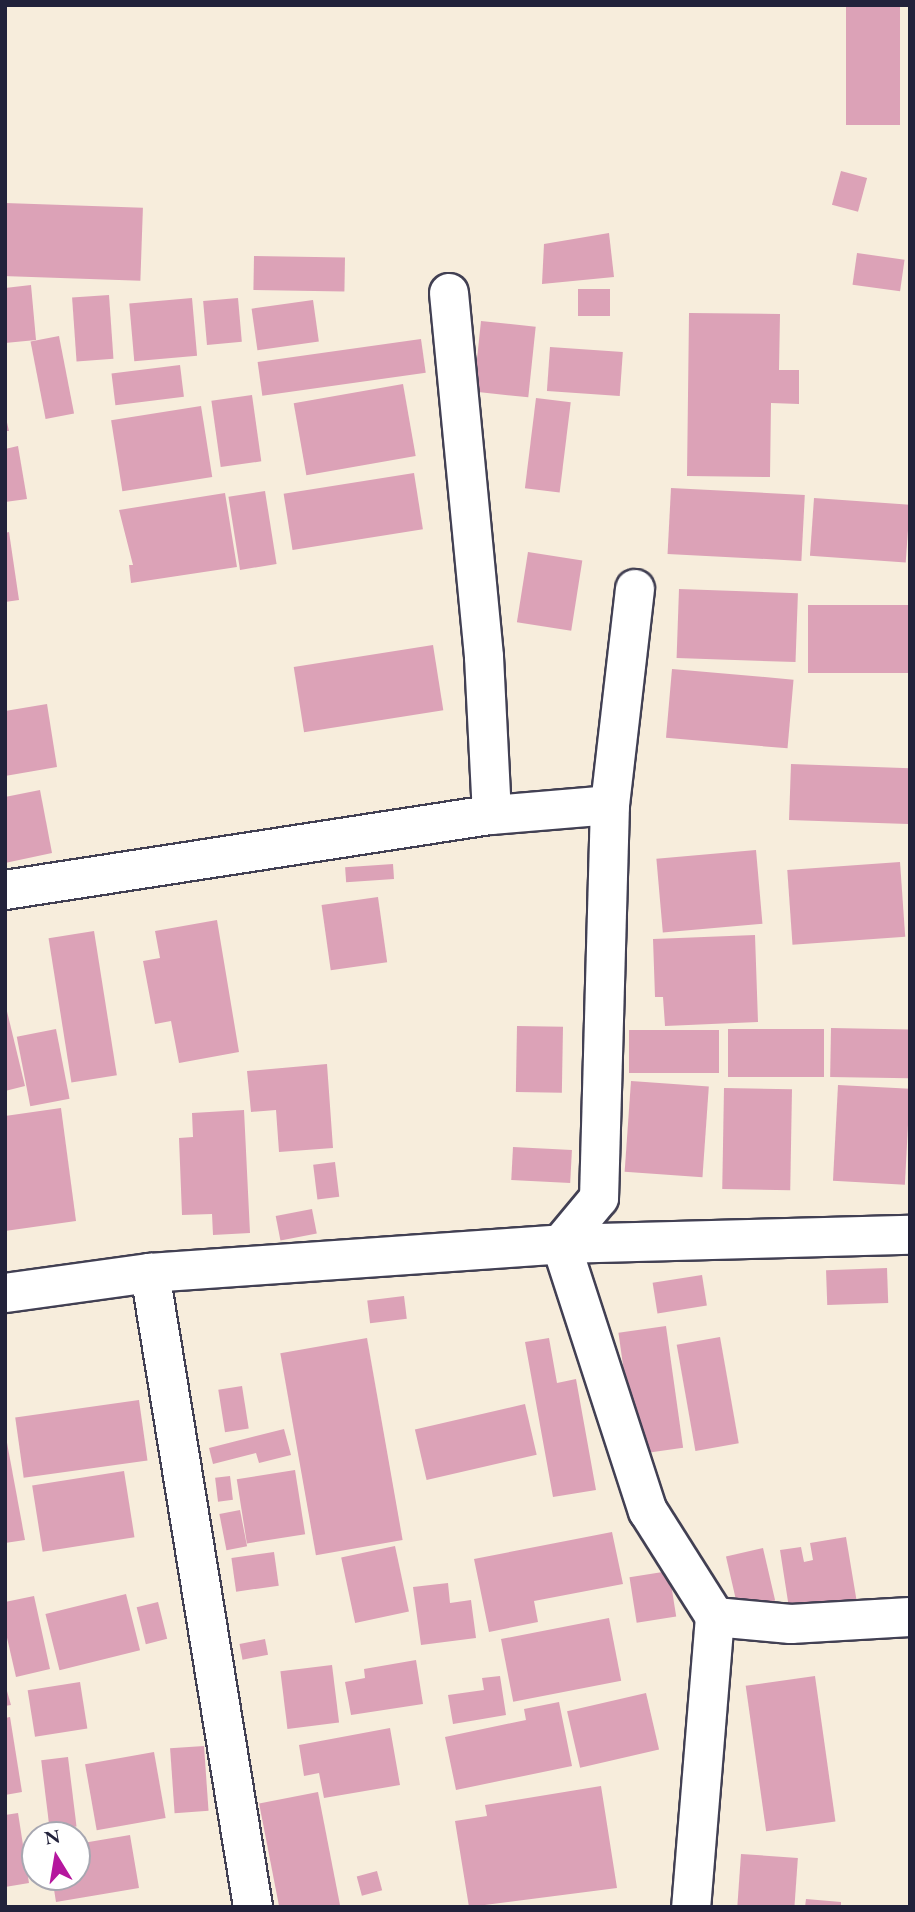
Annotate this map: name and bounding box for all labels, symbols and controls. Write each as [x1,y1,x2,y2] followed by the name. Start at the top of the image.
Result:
[21,1821,91,1891] north arrow
[42,1823,62,1851] text: N

